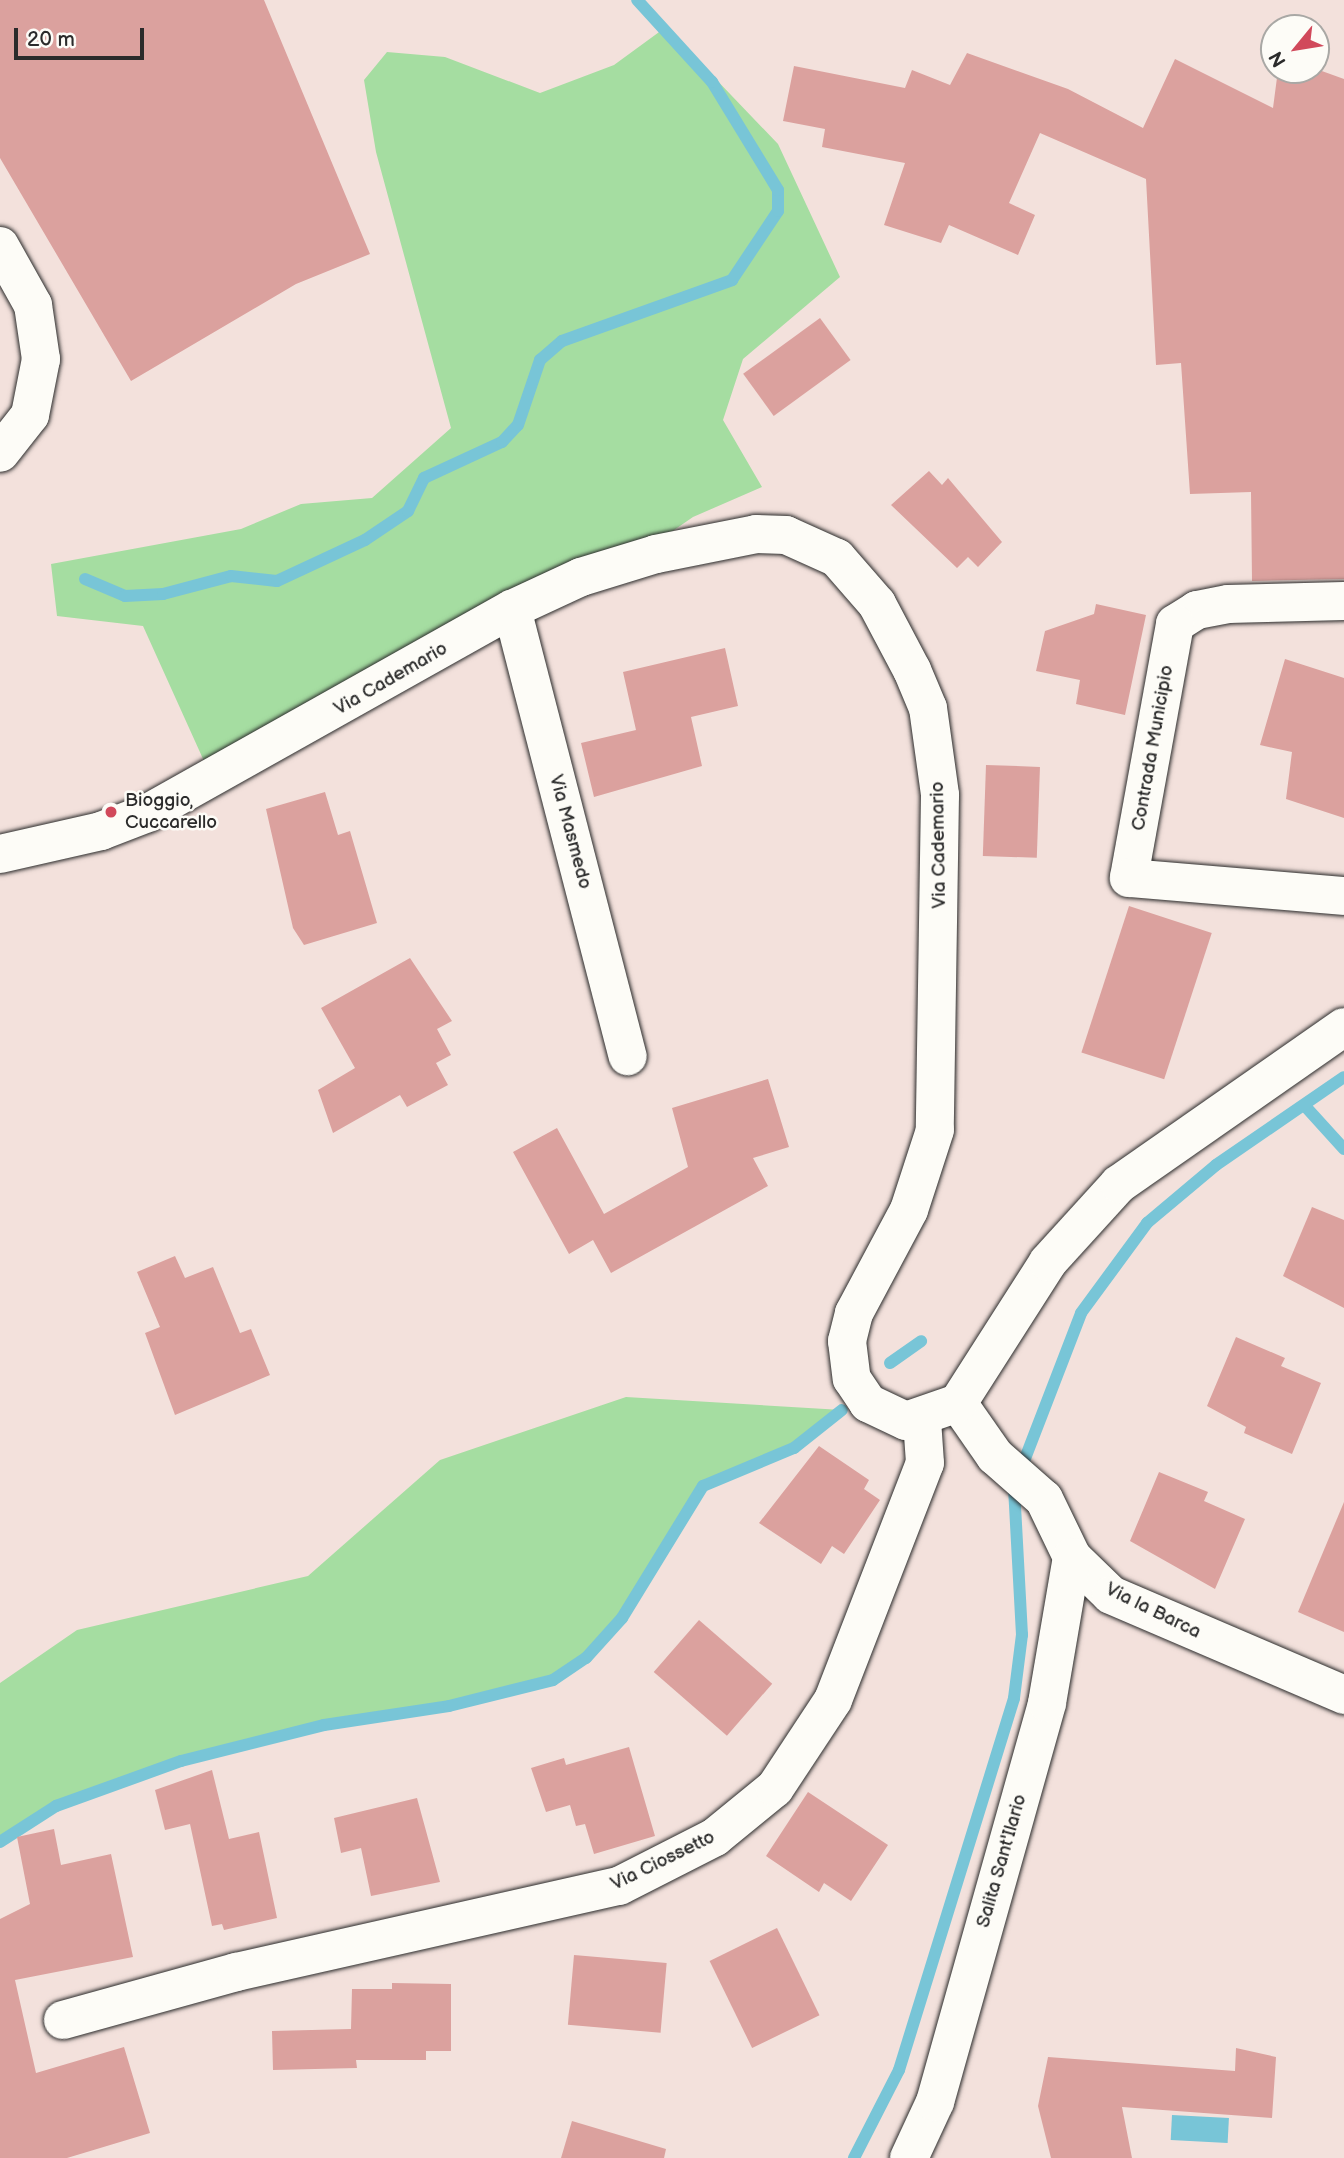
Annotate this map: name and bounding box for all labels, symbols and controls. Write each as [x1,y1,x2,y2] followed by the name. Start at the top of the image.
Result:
[18,14,147,58] scale bar
[1260,14,1330,84] north arrow
[27,27,75,52] text: 20 m
[1265,47,1292,71] text: N
[330,637,452,721] street label: Via Cademario
[1127,663,1179,833] street label: Contrada Municipio
[544,772,596,892] street label: Via Masmedo
[926,781,952,909] street label: Via Cademario
[125,790,217,834] place label: Bioggio, Cuccarello
[103,804,119,820] marker: Bioggio, Cuccarello
[1102,1578,1204,1644] street label: Via la Barca
[972,1792,1032,1930] street label: Salita Sant'Ilario
[607,1826,719,1896] street label: Via Ciossetto

